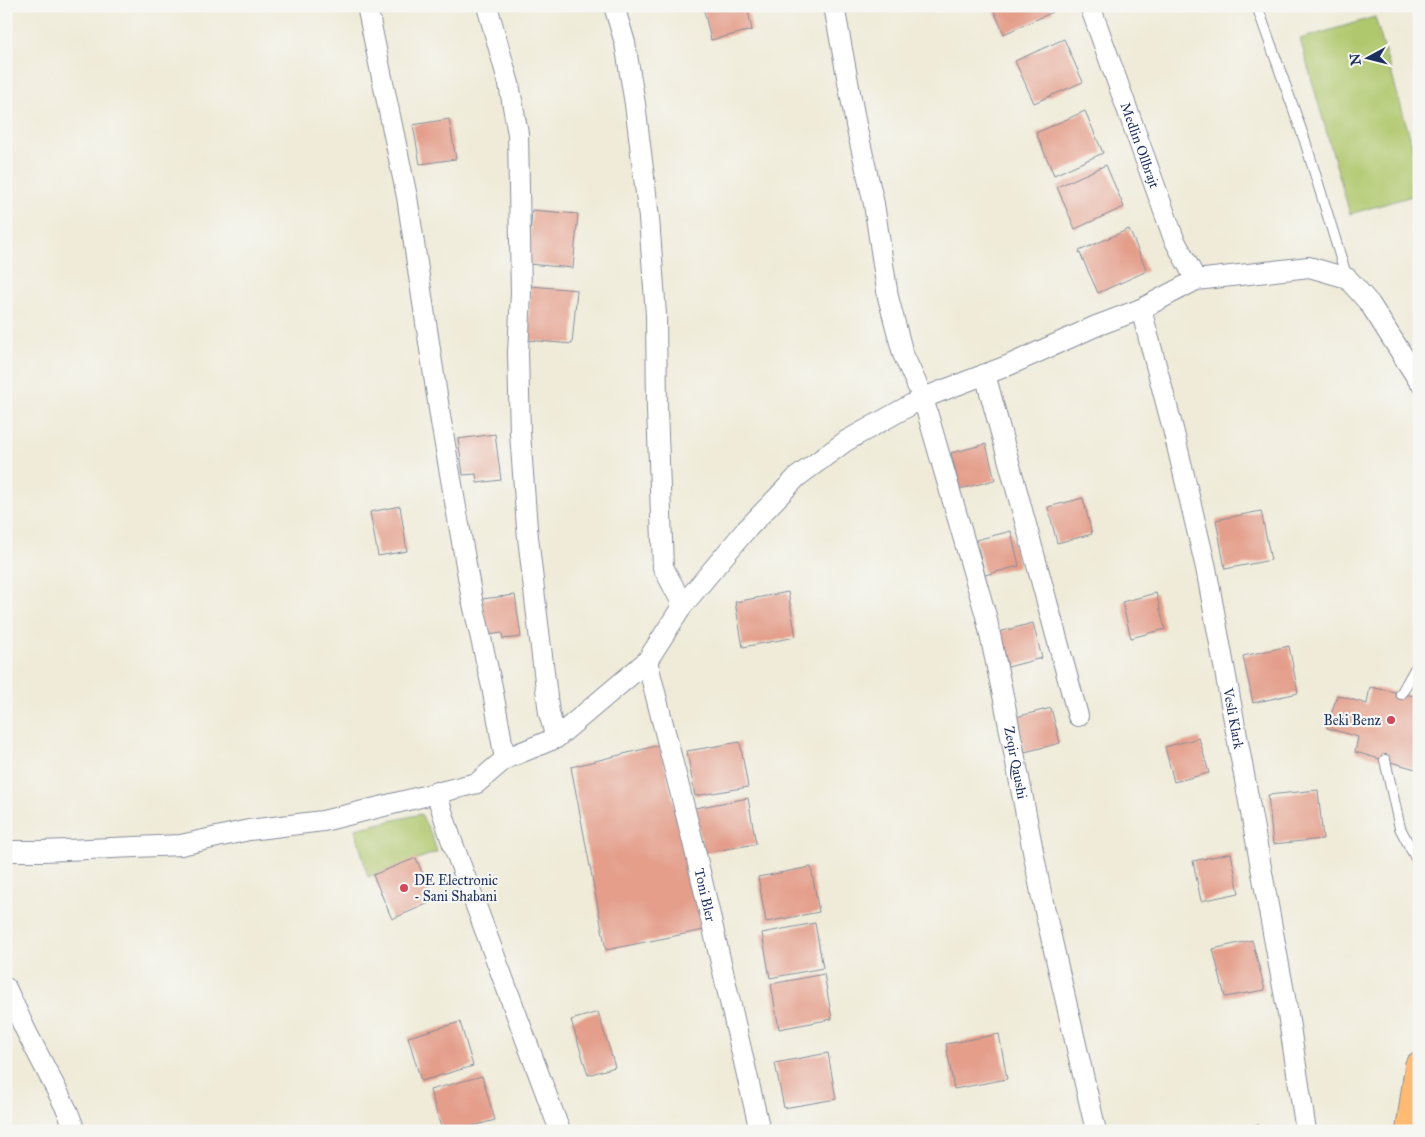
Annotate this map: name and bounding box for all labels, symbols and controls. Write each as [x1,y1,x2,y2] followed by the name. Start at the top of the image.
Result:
[1342,32,1392,82] north arrow
[1346,52,1365,66] text: N
[1117,100,1163,190] street label: Medlin Ollbrajt
[1220,686,1248,751] street label: Vesli Klark
[1323,712,1382,729] place label: Beki Benz
[1385,714,1397,726] marker: Beki Benz
[1001,725,1031,800] street label: Zeqir Qaushi
[691,867,720,924] street label: Toni Bler
[414,872,498,905] place label: DE Electronic - Sani Shabani
[398,882,410,894] marker: DE Electronic - Sani Shabani

